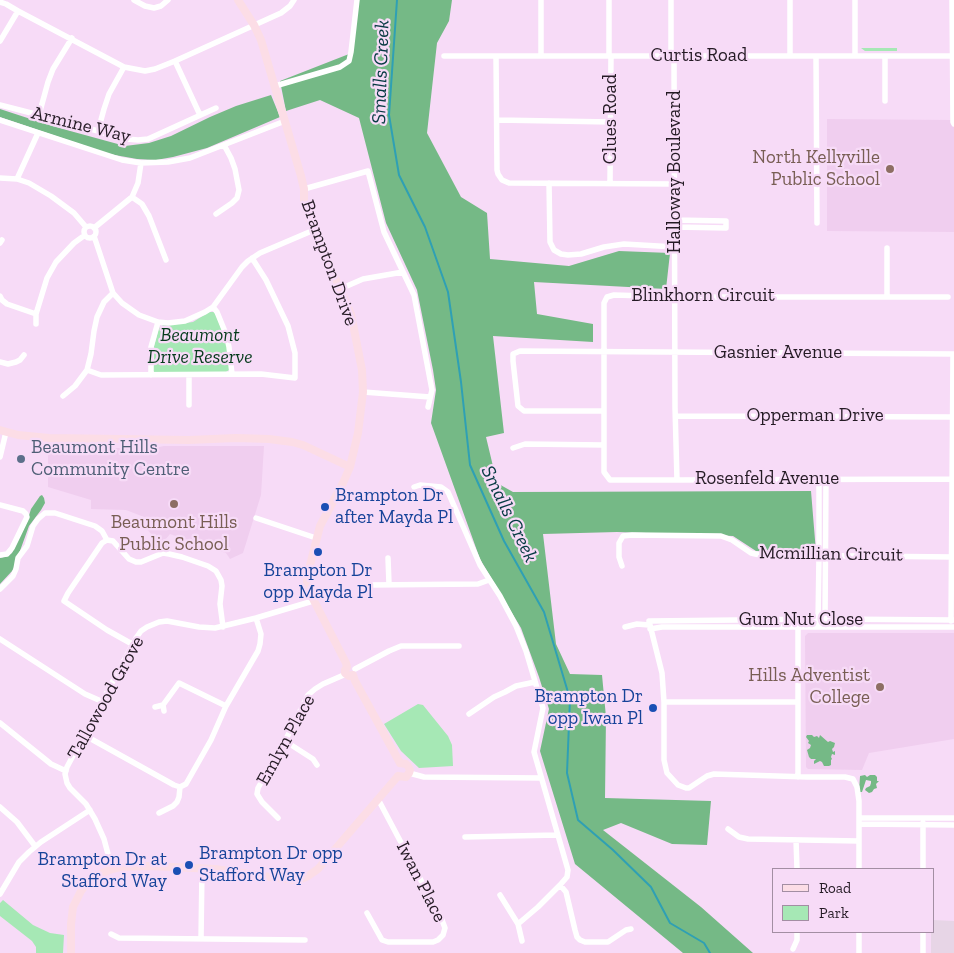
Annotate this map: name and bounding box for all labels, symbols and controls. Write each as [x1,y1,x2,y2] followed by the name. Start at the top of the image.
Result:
[367,19,395,125] water label: Smalls Creek
[651,45,747,67] street label: Curtis Road
[600,74,622,164] street label: Clues Road
[664,90,686,254] street label: Halloway Boulevard
[29,102,133,148] street label: Armine Way
[752,147,880,191] place label: North Kellyville Public School
[884,163,896,175] marker: North Kellyville Public School
[296,197,362,329] street label: Brampton Drive
[631,285,775,307] street label: Blinkhorn Circuit
[147,325,253,369] park label: Beaumont Drive Reserve
[714,342,842,364] street label: Gasnier Avenue
[746,405,884,427] street label: Opperman Drive
[31,437,190,481] place label: Beaumont Hills Community Centre
[15,453,27,465] marker: Beaumont Hills Community Centre
[475,462,543,566] water label: Smalls Creek
[695,468,839,490] street label: Rosenfeld Avenue
[335,485,453,529] place label: Brampton Dr after Mayda Pl
[168,498,180,510] marker: Beaumont Hills Public School
[319,501,331,513] marker: Brampton Dr after Mayda Pl
[111,512,237,556] place label: Beaumont Hills Public School
[759,541,903,567] street label: Mcmillian Circuit
[312,546,324,558] marker: Brampton Dr opp Mayda Pl
[263,560,373,604] place label: Brampton Dr opp Mayda Pl
[739,609,863,631] street label: Gum Nut Close
[63,632,149,764] street label: Tallowood Grove
[748,665,870,709] place label: Hills Adventist College
[874,681,886,693] marker: Hills Adventist College
[534,686,643,730] place label: Brampton Dr opp Iwan Pl
[252,691,320,789] street label: Emlyn Place
[647,702,659,714] marker: Brampton Dr opp Iwan Pl
[391,838,451,926] street label: Iwan Place
[199,843,343,887] place label: Brampton Dr opp Stafford Way
[38,849,167,893] place label: Brampton Dr at Stafford Way
[183,859,195,871] marker: Brampton Dr opp Stafford Way
[171,865,183,877] marker: Brampton Dr at Stafford Way
[772,868,934,933] legend
[819,879,851,897] text: Road
[819,904,849,922] text: Park

